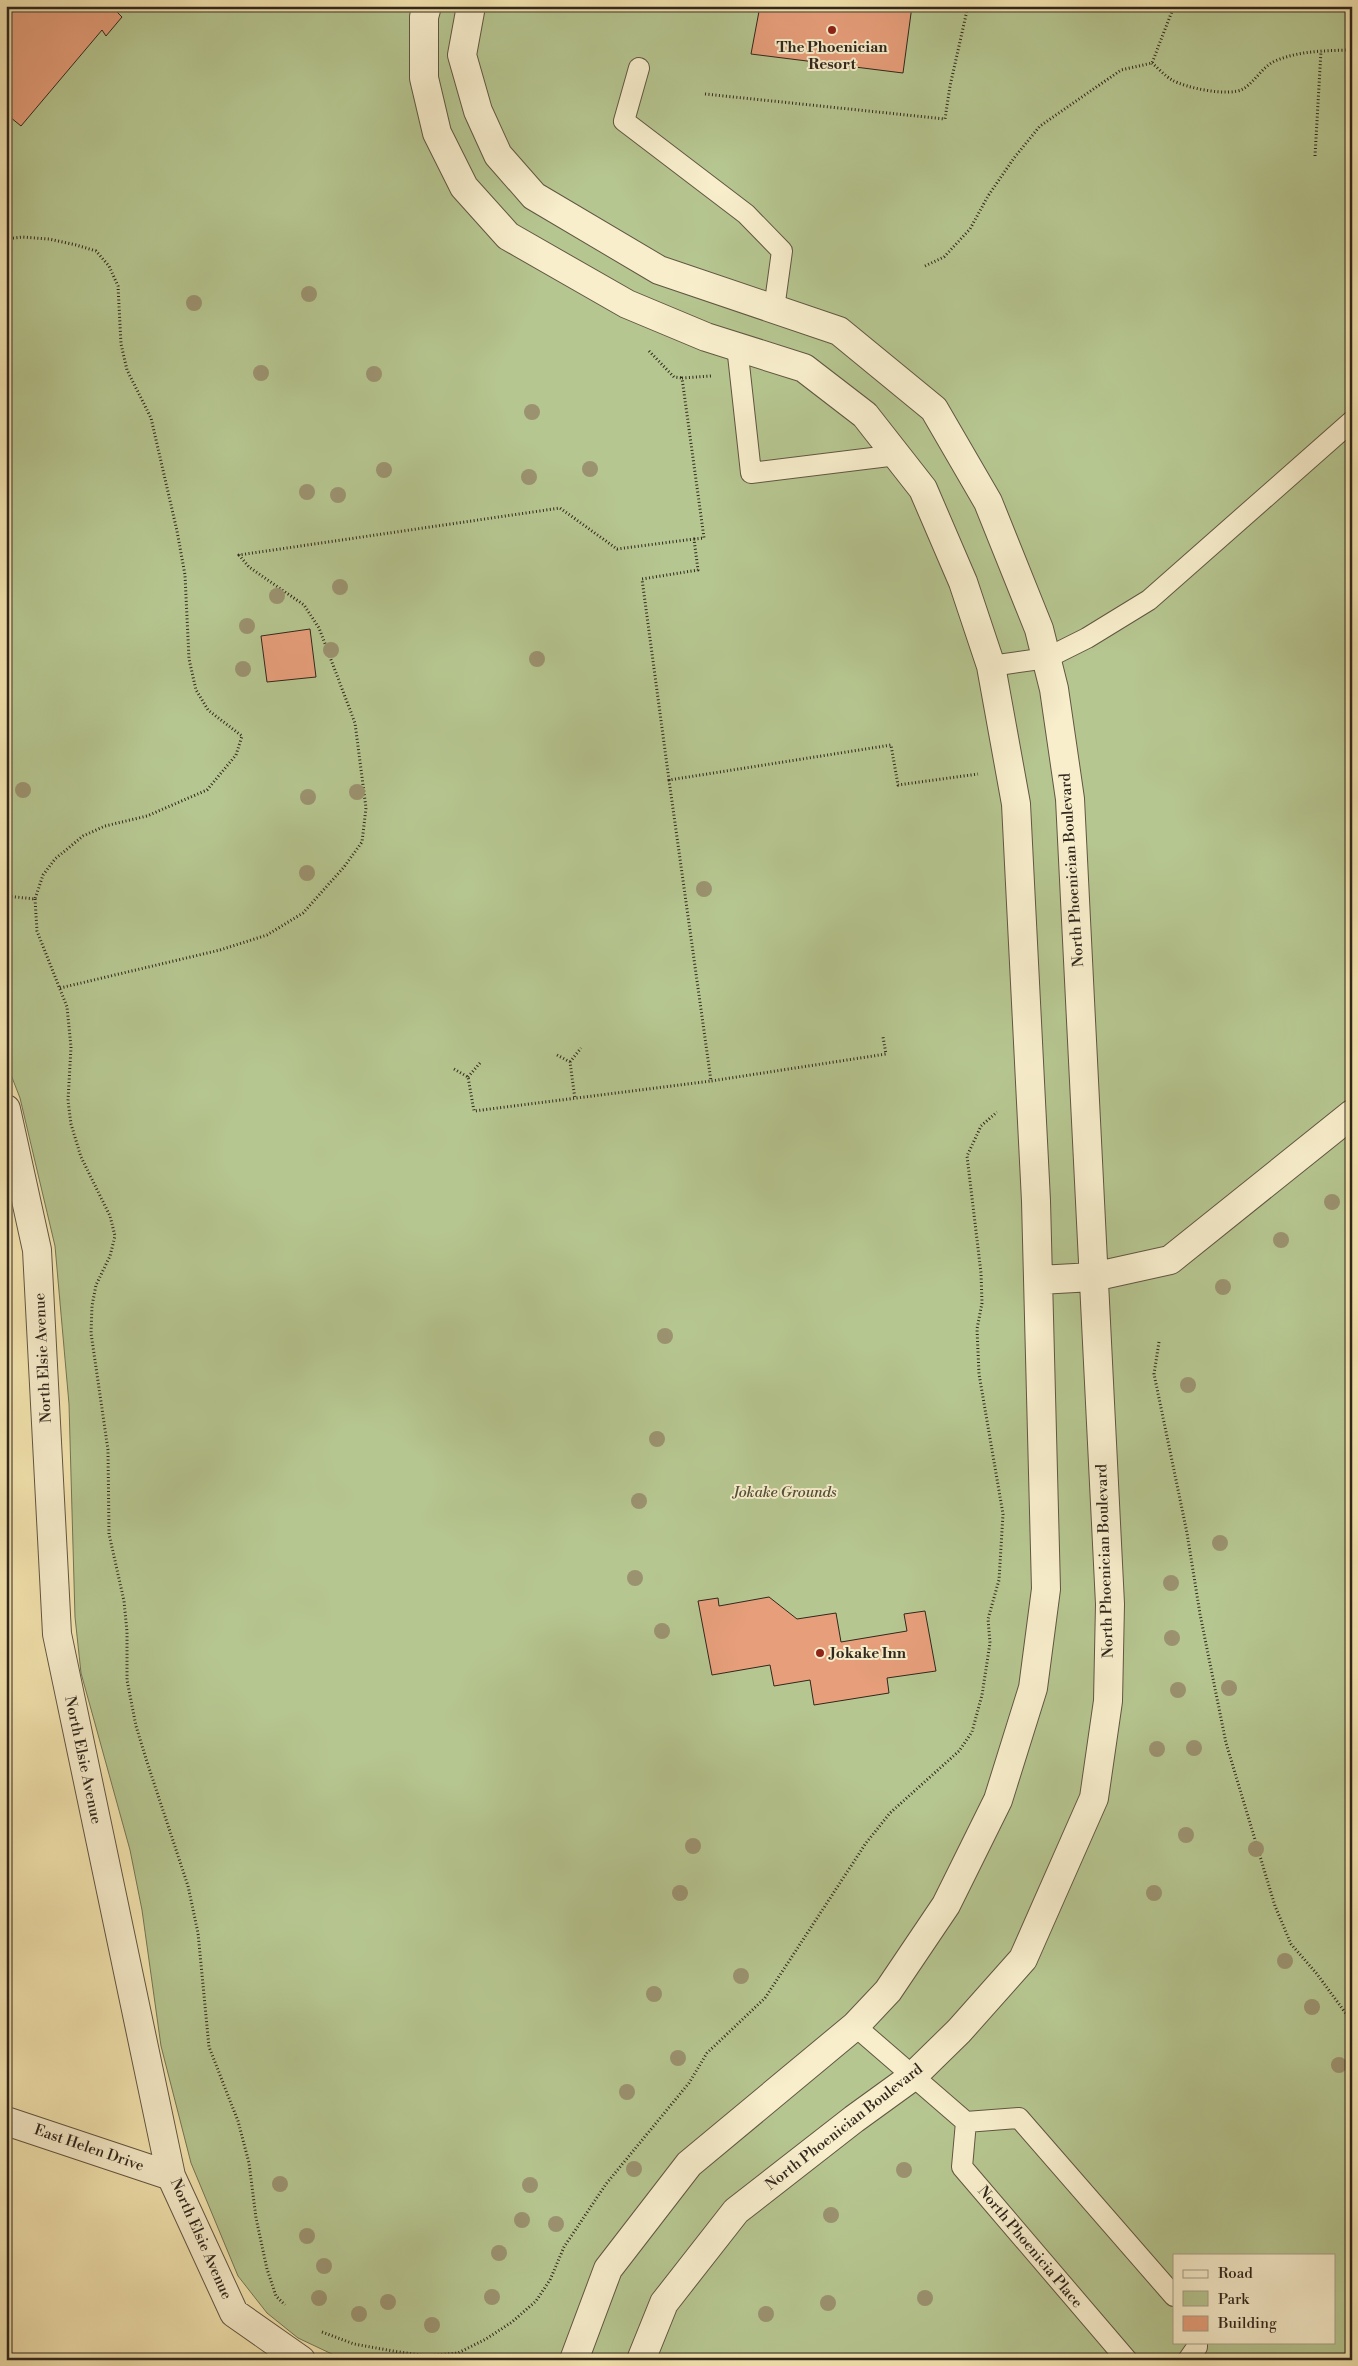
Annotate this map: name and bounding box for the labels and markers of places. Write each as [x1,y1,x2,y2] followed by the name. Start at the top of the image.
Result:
[826,24,838,36] marker: The Phoenician Resort
[777,38,888,74] place label: The Phoenician Resort
[828,1644,907,1663] place label: Jokake Inn
[814,1647,826,1659] marker: Jokake Inn

